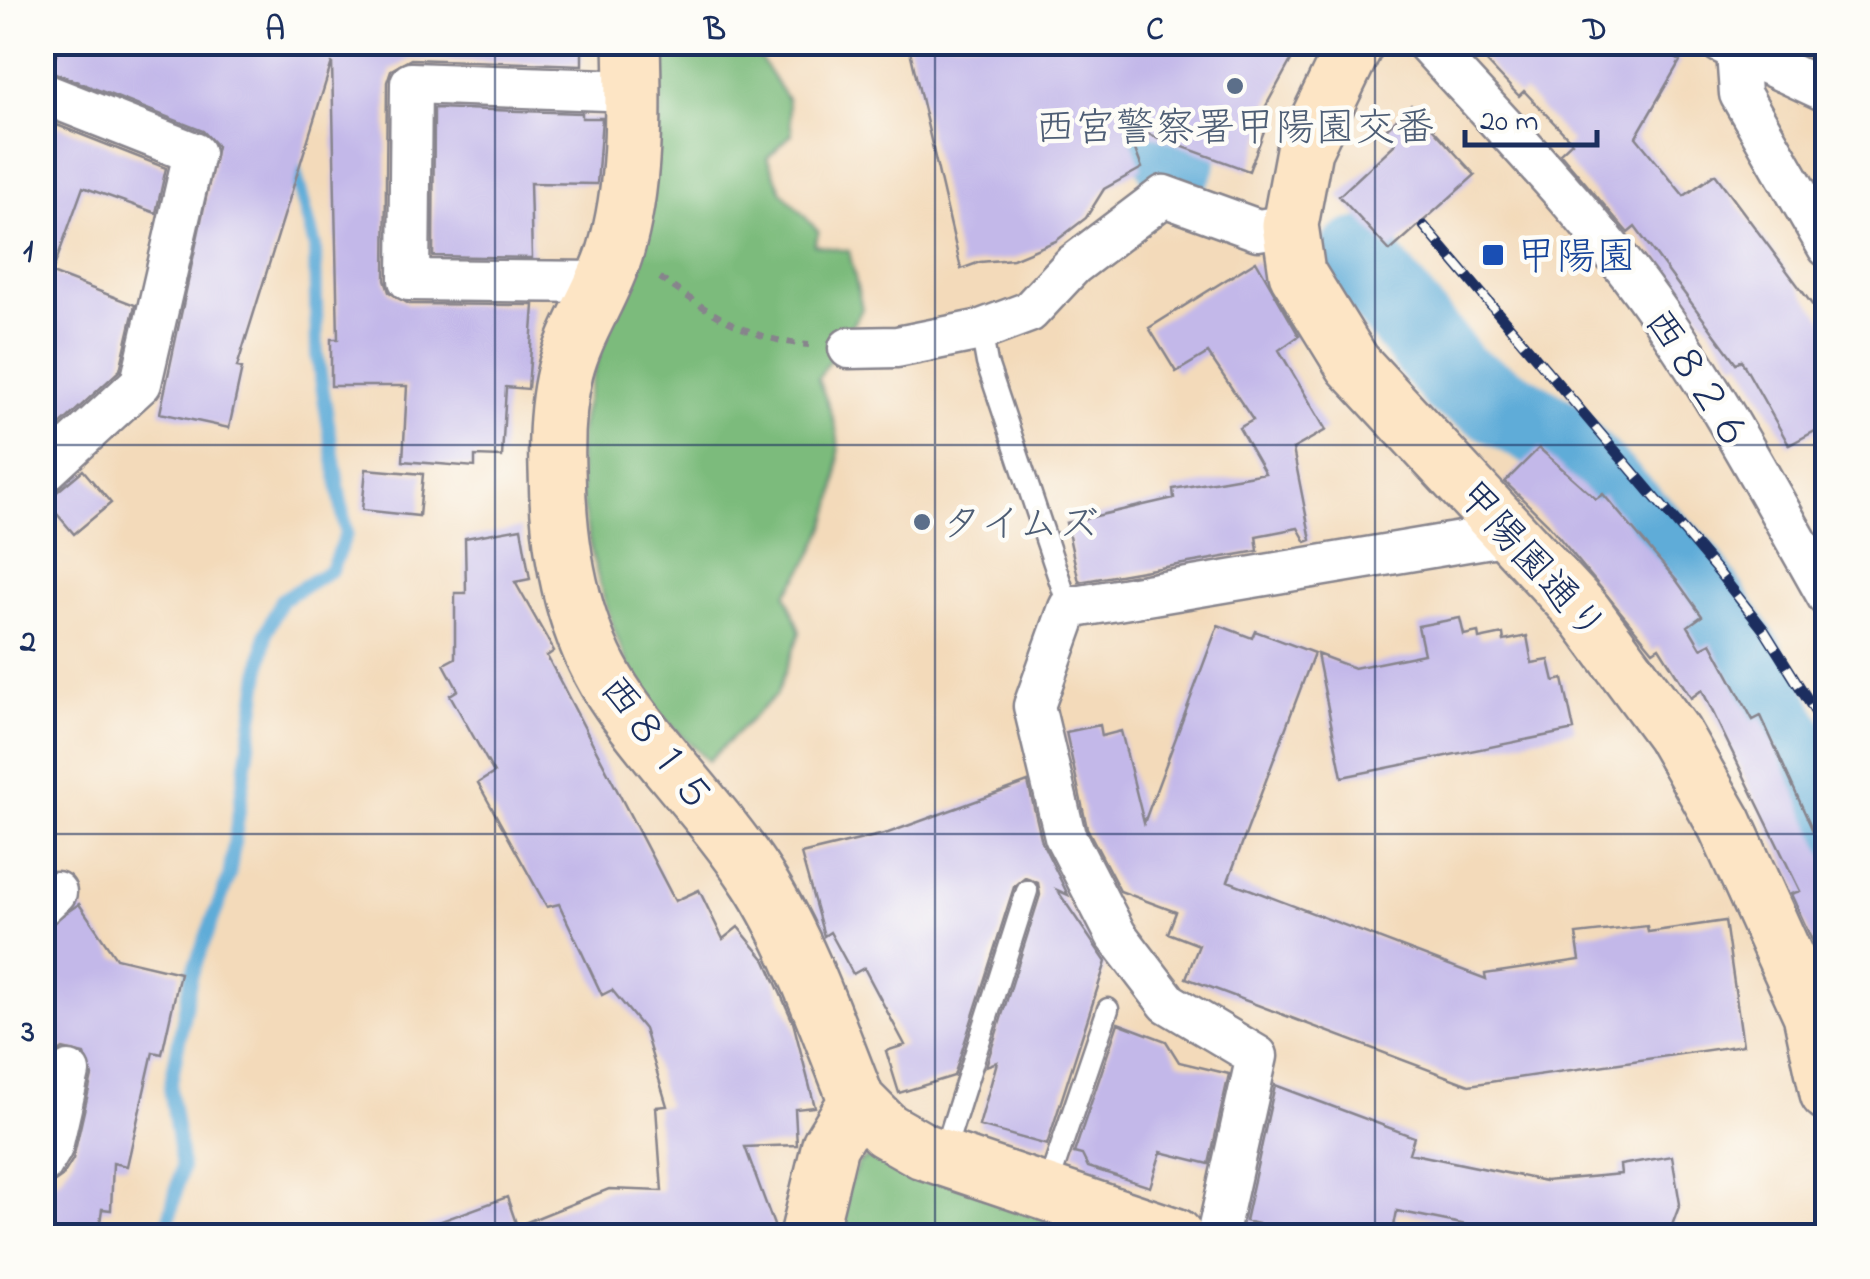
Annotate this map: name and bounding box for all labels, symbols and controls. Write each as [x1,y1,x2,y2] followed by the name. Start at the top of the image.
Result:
[265,8,285,55] text: A
[702,8,726,55] text: B
[1146,8,1164,55] text: C
[1581,8,1607,55] text: D
[1224,75,1246,97] marker: 西宮警察署甲陽園交番
[1465,85,1598,147] scale bar
[1035,101,1435,160] place label: 西宮警察署甲陽園交番
[1480,101,1539,145] text: 20 m
[23,230,33,277] text: 1
[1516,230,1636,289] place label: 甲陽園
[1480,242,1506,268] marker: 甲陽園
[1627,298,1764,465] street label: 西８２６
[1441,469,1618,657] street label: 甲陽園通り
[942,497,1099,556] place label: タイムズ
[911,511,933,533] marker: タイムズ
[19,620,36,667] text: 2
[583,664,726,827] street label: 西８１５
[20,1010,35,1057] text: 3

